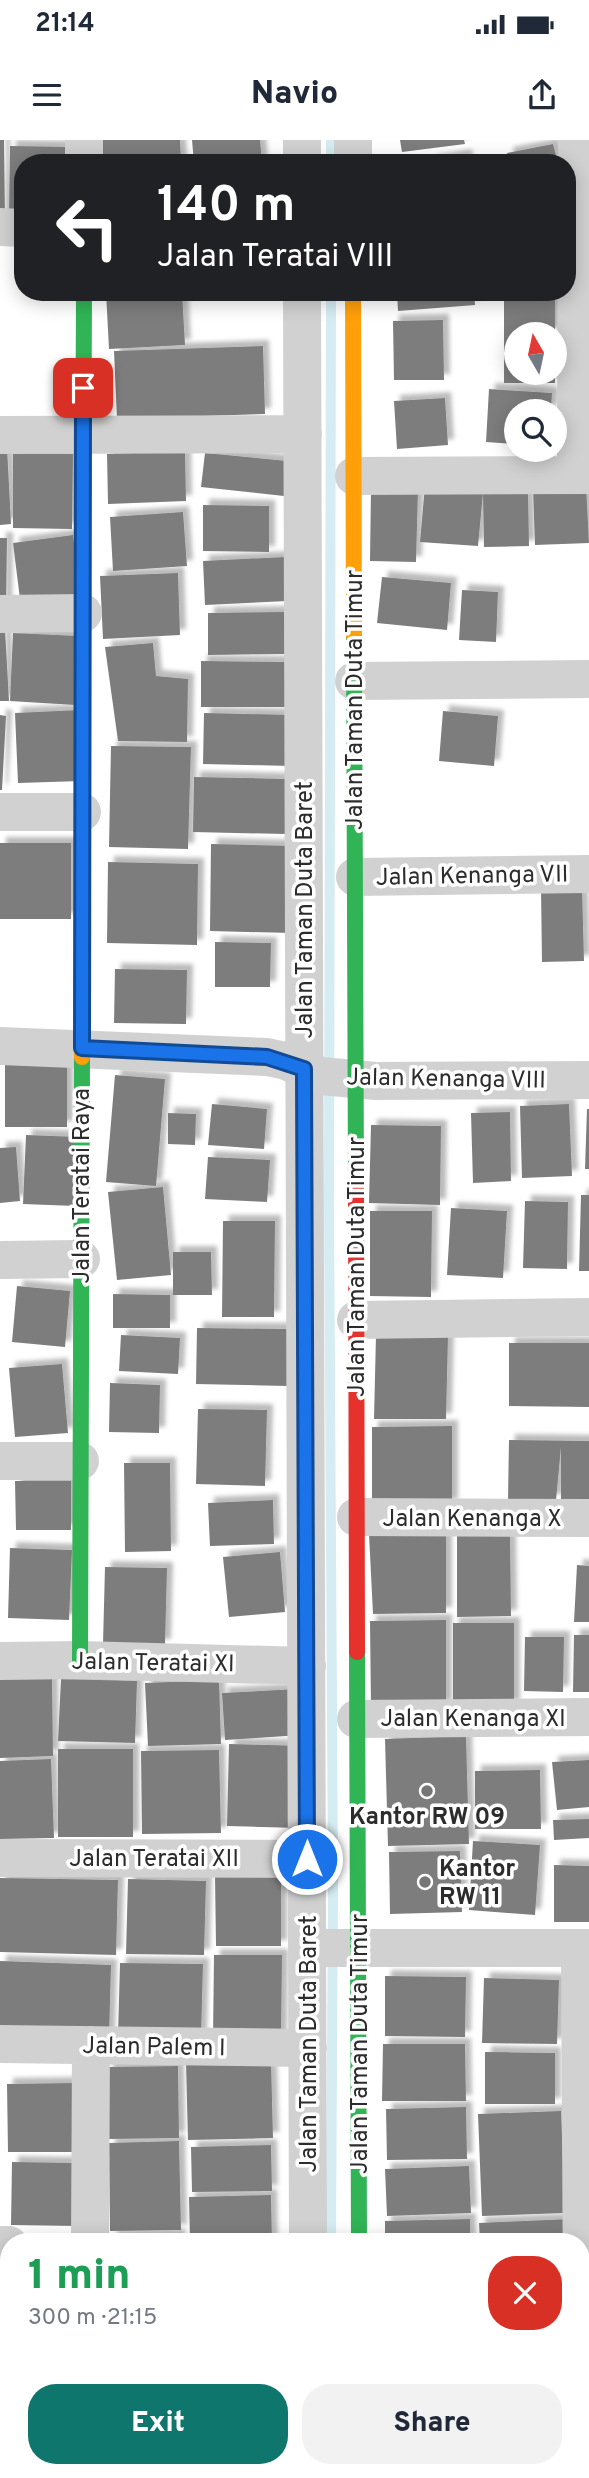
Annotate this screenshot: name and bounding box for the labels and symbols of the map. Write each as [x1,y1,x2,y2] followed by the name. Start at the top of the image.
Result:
[504,322,567,385] north arrow
[53,358,113,418] pin
[341,570,371,830] street label: Jalan Taman Duta Timur
[291,781,321,1039] street label: Jalan Taman Duta Baret
[375,860,569,894] street label: Jalan Kenanga VII
[346,1063,546,1097] street label: Jalan Kenanga VIII
[68,1088,98,1284] street label: Jalan Teratai Raya
[343,1137,373,1397] street label: Jalan Taman Duta Timur
[382,1505,562,1535] street label: Jalan Kenanga X
[71,1648,235,1680] street label: Jalan Teratai XI
[380,1705,566,1735] street label: Jalan Kenanga XI
[419,1783,435,1799] marker: Kantor RW 09
[349,1803,505,1833] place label: Kantor RW 09
[270,1822,344,1896] position arrow
[69,1845,239,1875] street label: Jalan Teratai XII
[439,1855,515,1913] place label: Kantor RW 11
[417,1874,433,1890] marker: Kantor RW 11
[346,1914,376,2174] street label: Jalan Taman Duta Timur
[295,1915,325,2173] street label: Jalan Taman Duta Baret
[82,2032,226,2064] street label: Jalan Palem I

